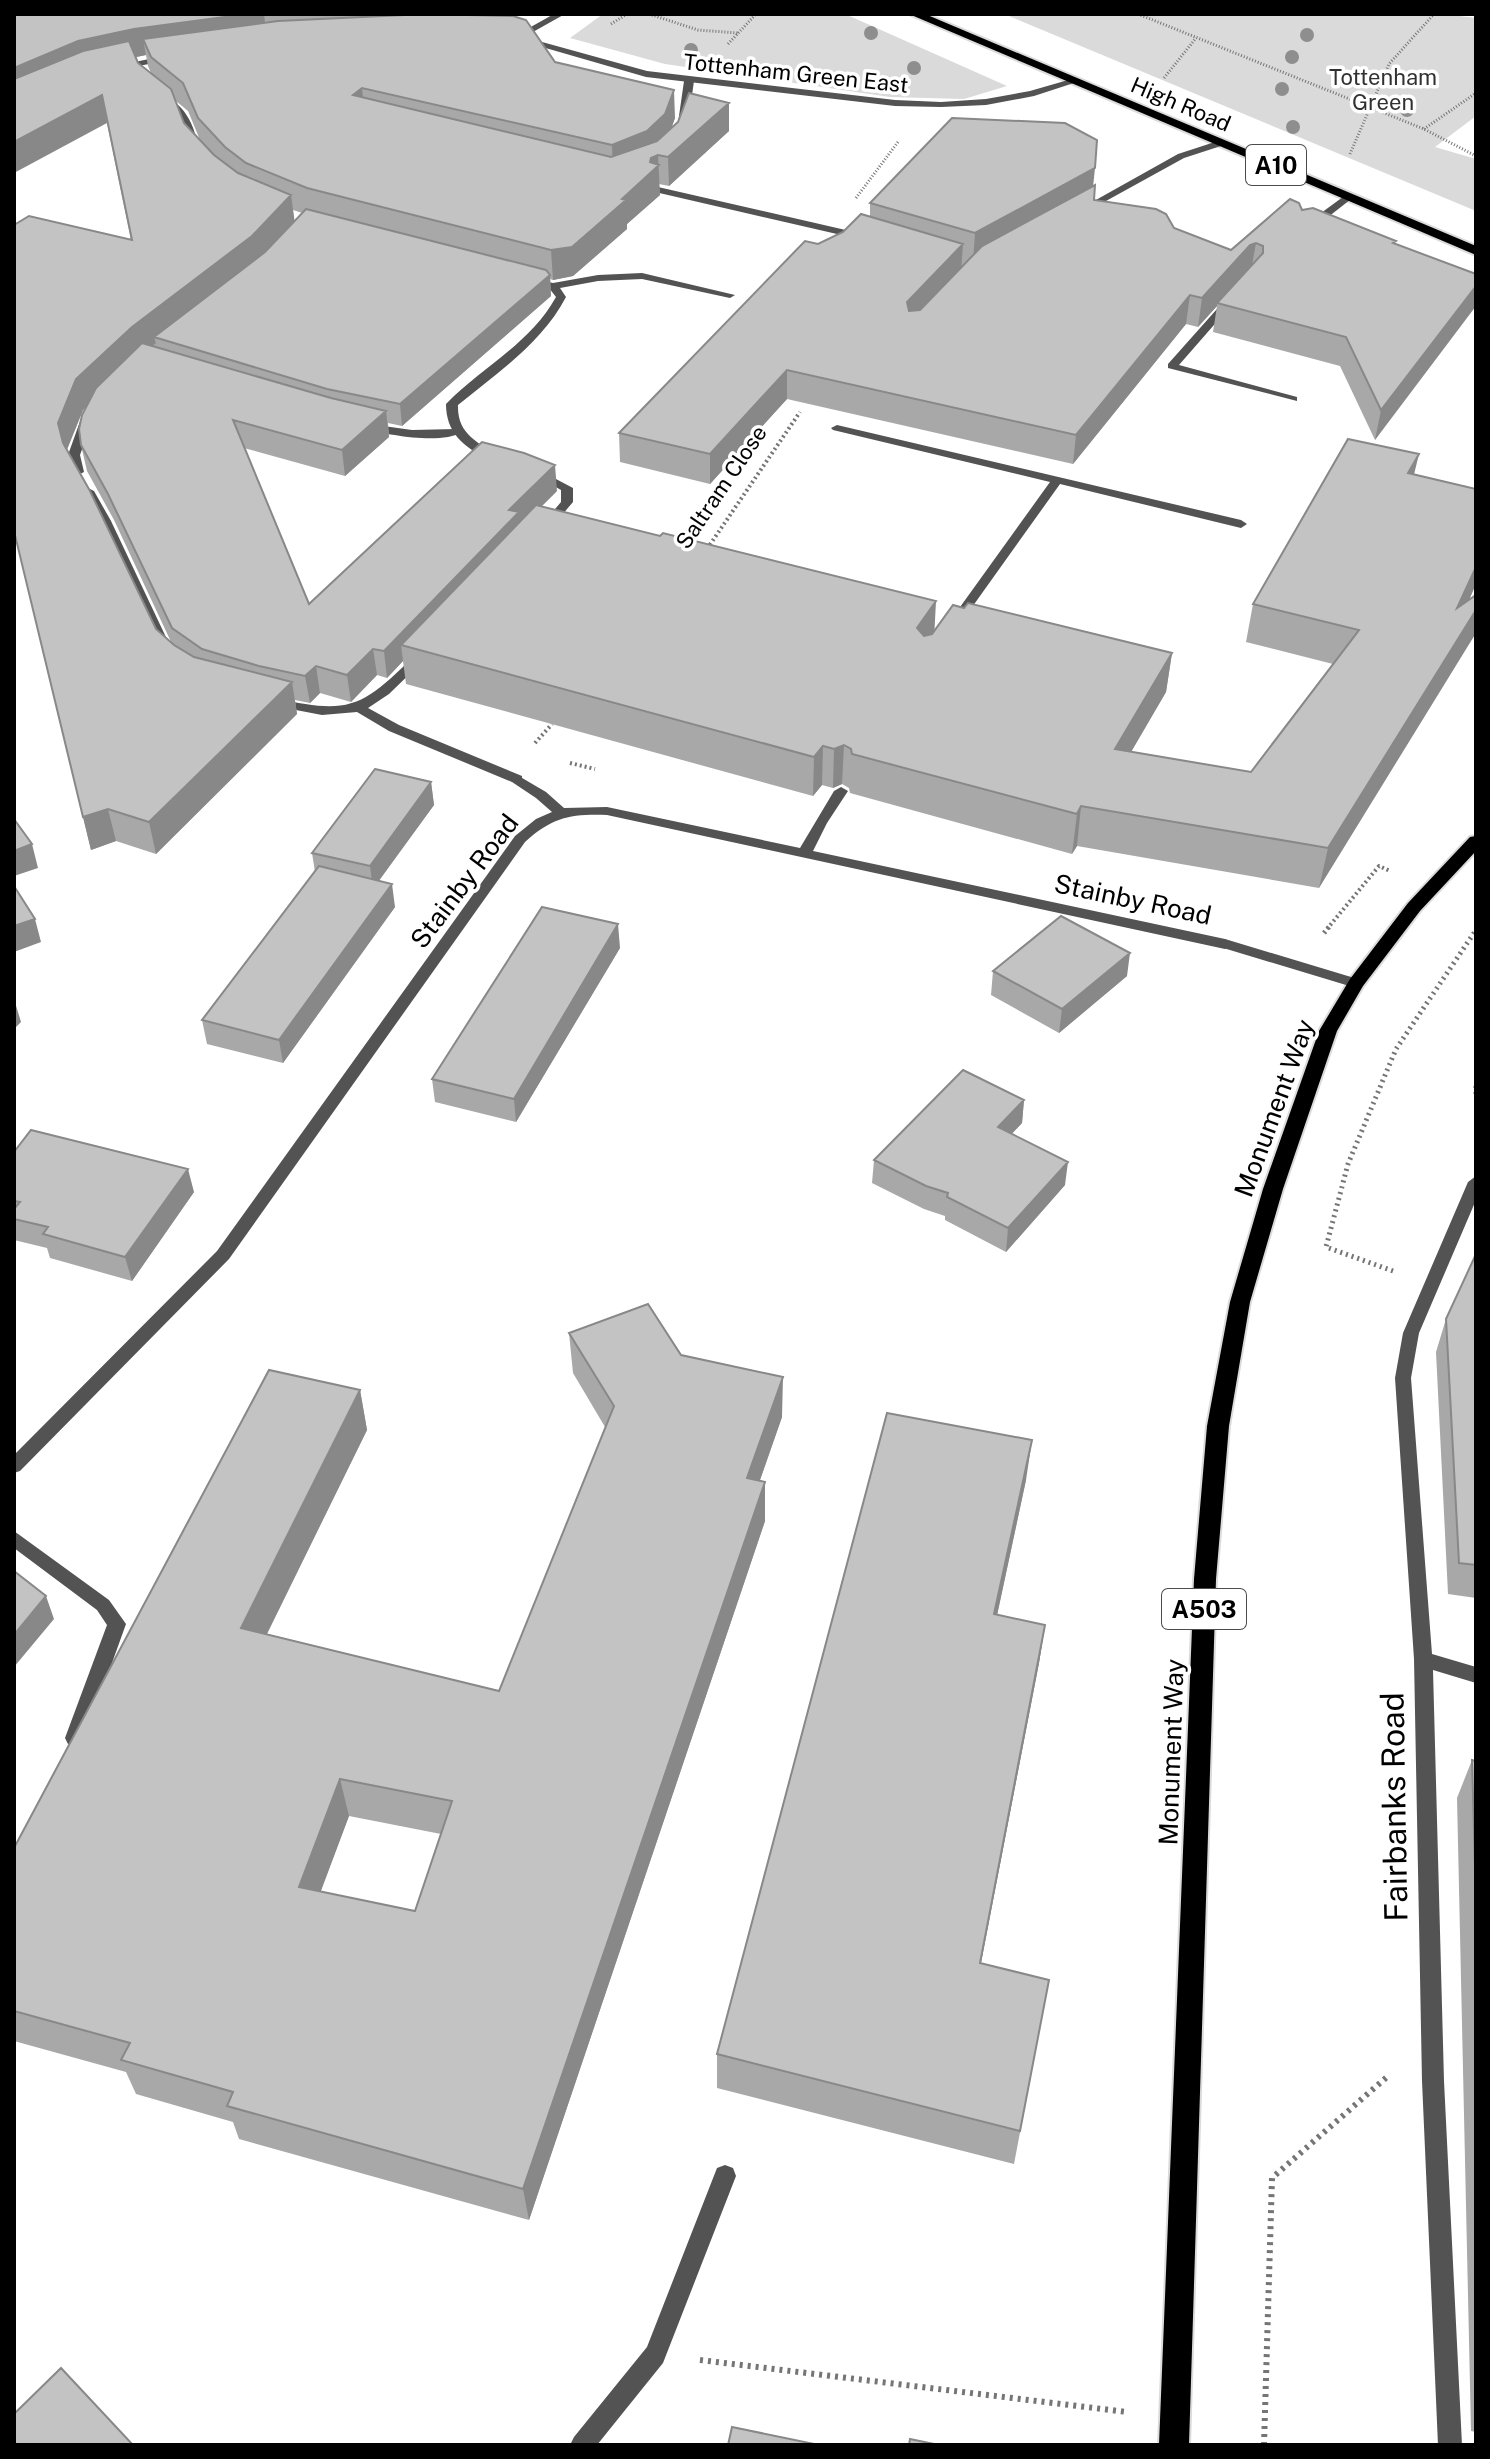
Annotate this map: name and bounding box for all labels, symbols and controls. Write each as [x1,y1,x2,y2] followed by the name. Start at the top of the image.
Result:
[682,48,910,98] street label: Tottenham Green East
[1329,64,1437,115] park label: Tottenham Green
[1127,71,1235,137] street label: High Road
[1246,145,1306,185] road number: A10
[670,420,772,554] street label: Saltram Close
[403,808,525,954] street label: Stainby Road
[1052,867,1214,931] street label: Stainby Road
[1227,1015,1321,1201] street label: Monument Way
[1162,1589,1246,1629] road number: A503
[1152,1658,1190,1846] street label: Monument Way
[1374,1692,1414,1922] street label: Fairbanks Road

